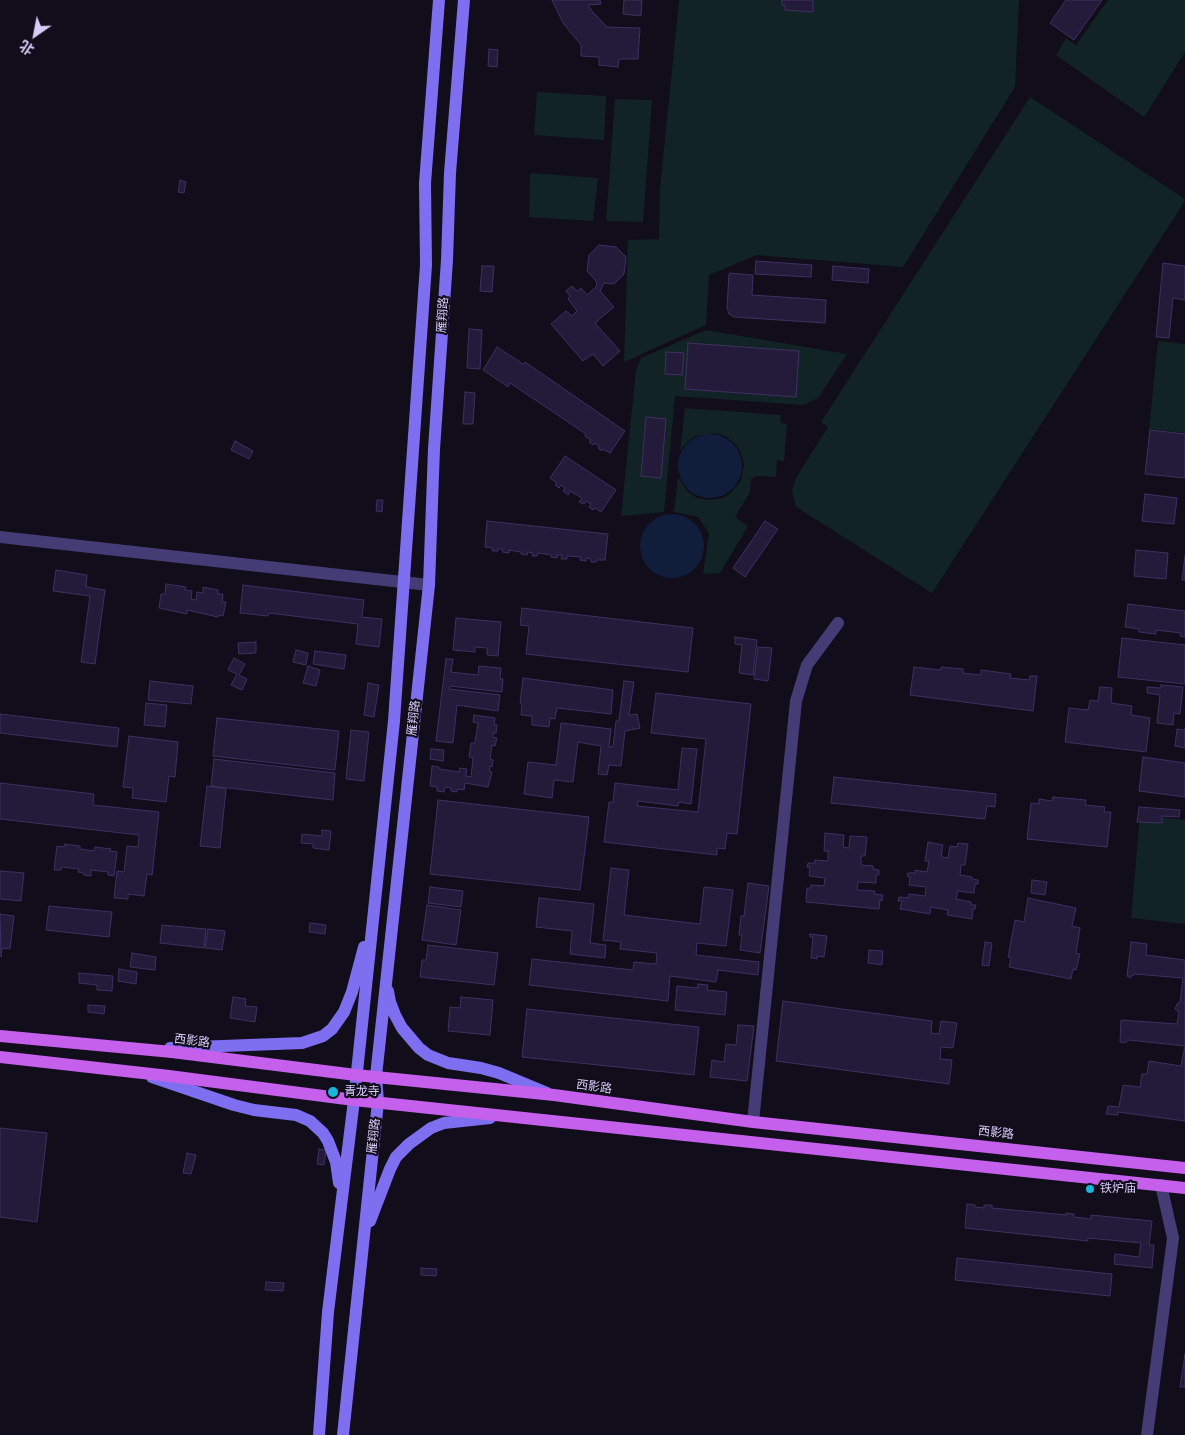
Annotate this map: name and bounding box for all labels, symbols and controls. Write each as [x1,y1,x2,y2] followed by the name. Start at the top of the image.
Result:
[10,10,60,60] north arrow
[16,36,38,60] text: 北
[435,297,451,333] street label: 雁翔路
[405,699,423,737] street label: 雁翔路
[173,1032,211,1050] street label: 西影路
[575,1077,613,1097] street label: 西影路
[326,1085,340,1099] marker: 青龙寺
[344,1085,380,1099] place label: 青龙寺
[365,1117,383,1155] street label: 雁翔路
[977,1124,1015,1142] street label: 西影路
[1100,1182,1136,1196] place label: 铁炉庙
[1084,1183,1096,1195] marker: 铁炉庙

